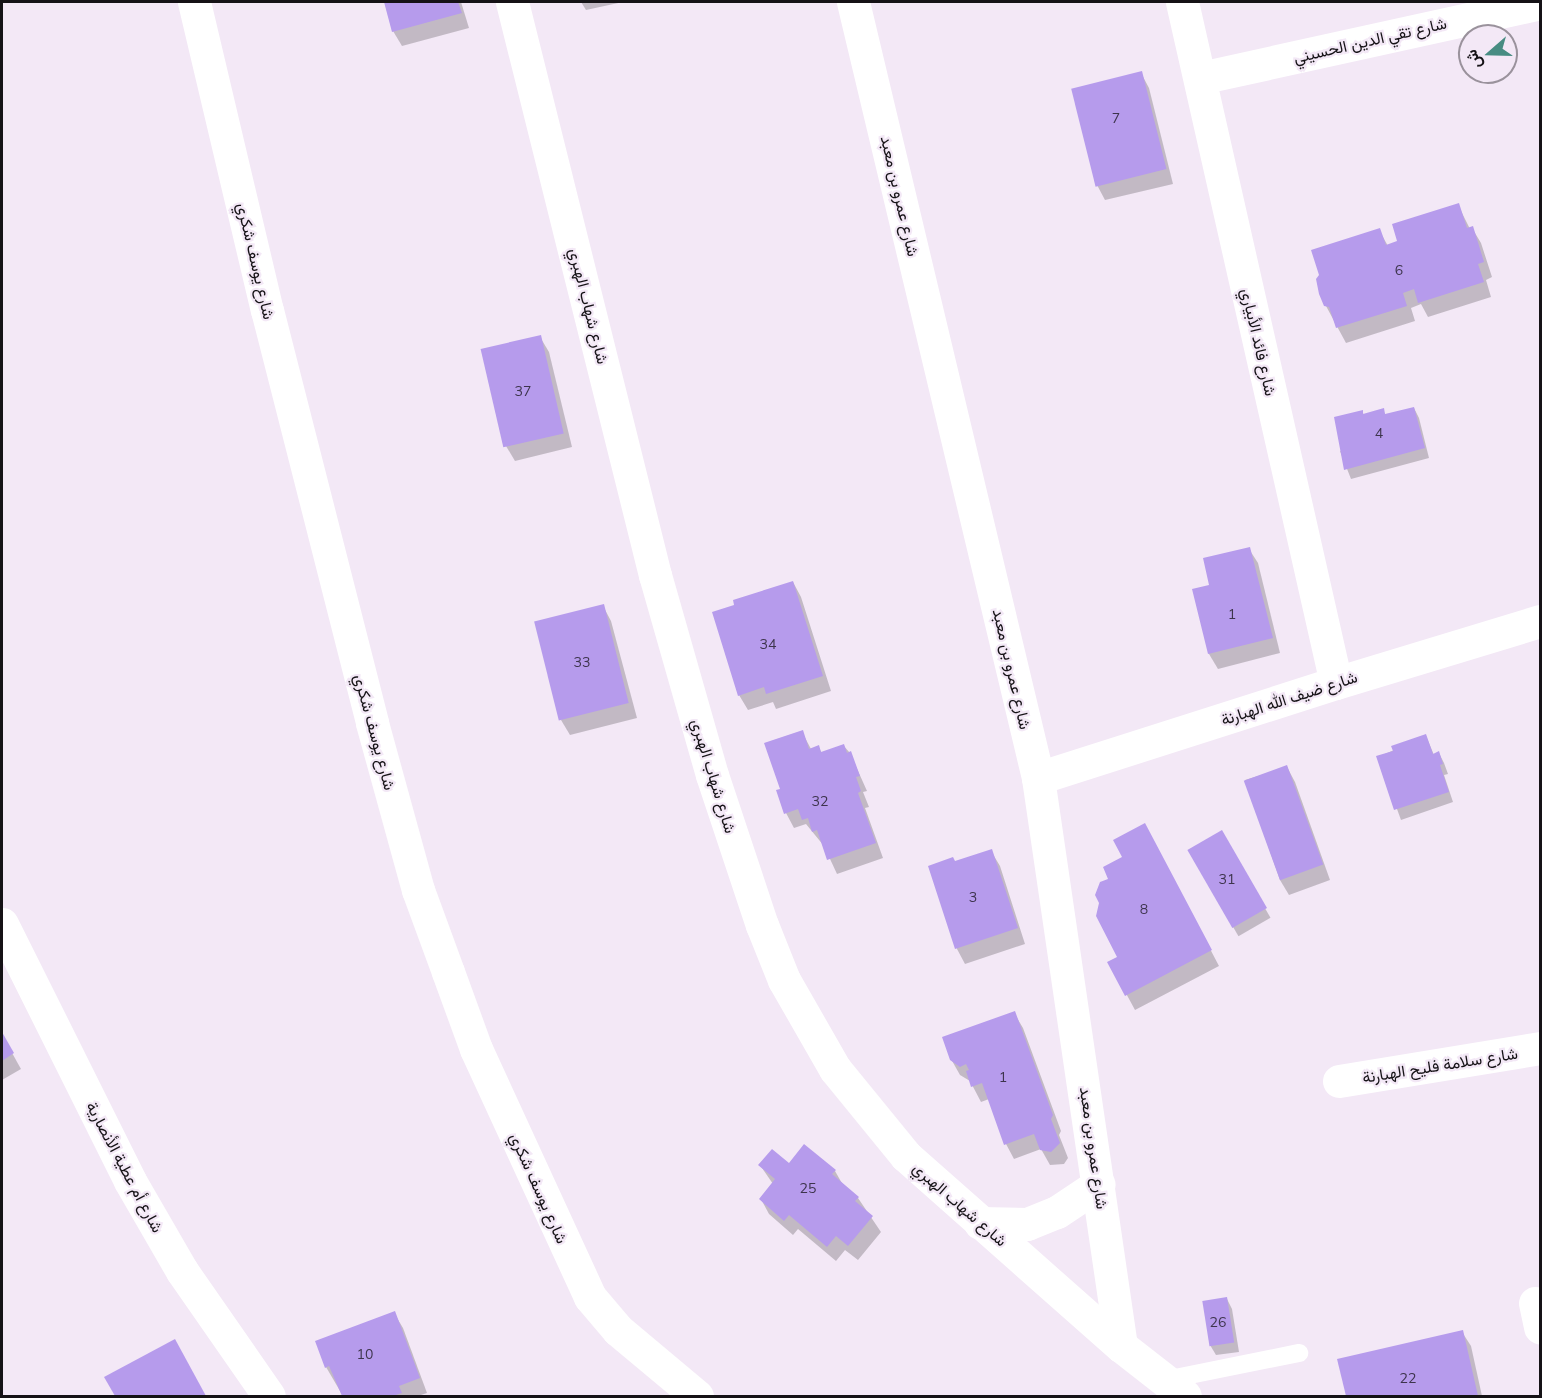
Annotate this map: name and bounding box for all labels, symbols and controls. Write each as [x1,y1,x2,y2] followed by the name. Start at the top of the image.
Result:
[1292,13,1448,67] street label: شارع تقي الدين الحسيني
[1458,24,1518,84] north arrow
[1460,47,1486,72] text: ش
[1112,110,1120,126] house number: 7
[877,134,923,258] street label: شارع عمرو بن معبد
[233,201,279,321] street label: شارع يوسف شكري
[565,246,613,366] street label: شارع شهاب الهبري
[1395,262,1403,278] house number: 6
[1237,286,1281,398] street label: شارع فائد الأبياري
[515,383,531,399] house number: 37
[1375,425,1383,441] house number: 4
[1228,606,1236,622] house number: 1
[989,607,1035,731] street label: شارع عمرو بن معبد
[760,636,776,652] house number: 34
[574,654,590,670] house number: 33
[1218,667,1360,729] street label: شارع ضيف الله الهبارنة
[350,672,400,792] street label: شارع يوسف شكري
[687,716,741,836] street label: شارع شهاب الهبري
[812,793,828,809] house number: 32
[1219,871,1235,887] house number: 31
[969,889,977,905] house number: 3
[1140,901,1148,917] house number: 8
[1361,1043,1519,1087] street label: شارع سلامة فليح الهبارنة
[999,1069,1007,1085] house number: 1
[1076,1086,1112,1210] street label: شارع عمرو بن معبد
[82,1098,168,1236] street label: شارع أم عطية الأنصارية
[506,1130,572,1246] street label: شارع يوسف شكري
[909,1158,1011,1250] street label: شارع شهاب الهبري
[800,1180,816,1196] house number: 25
[1210,1314,1226,1330] house number: 26
[357,1346,373,1362] house number: 10
[1400,1370,1416,1386] house number: 22

